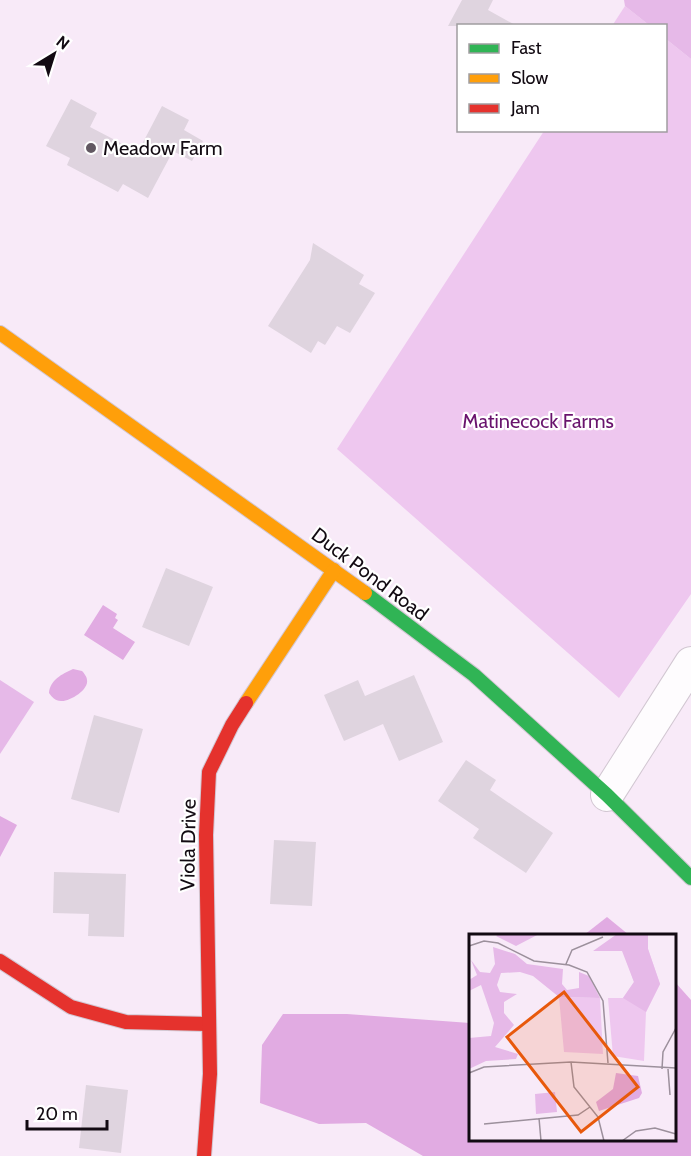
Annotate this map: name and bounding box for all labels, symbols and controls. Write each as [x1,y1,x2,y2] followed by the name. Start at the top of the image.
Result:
[24,24,84,84] north arrow
[457,24,667,132] legend
[53,32,73,54] text: N
[511,37,542,59] text: Fast
[511,67,548,89] text: Slow
[510,97,540,119] text: Jam
[103,136,223,160] place label: Meadow Farm
[84,141,98,155] marker: Meadow Farm
[462,409,614,433] park label: Matinecock Farms
[307,522,433,626] street label: Duck Pond Road
[175,799,201,891] street label: Viola Drive
[469,934,676,1141] inset map
[27,1093,106,1131] scale bar
[36,1103,78,1125] text: 20 m

